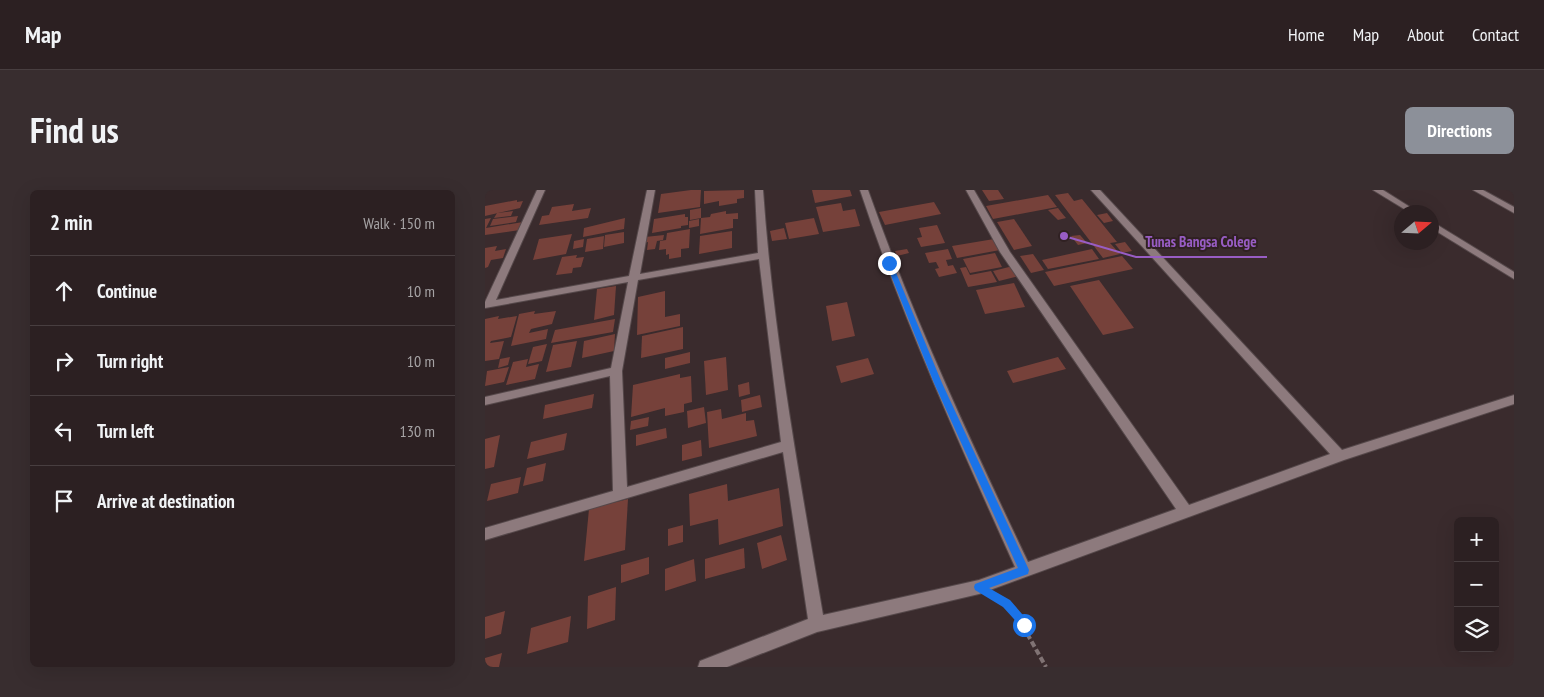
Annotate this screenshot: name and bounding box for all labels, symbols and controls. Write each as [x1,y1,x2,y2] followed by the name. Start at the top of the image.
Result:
[25,19,62,50] text: Map
[1288,23,1325,46] text: Home
[1353,23,1379,46] text: Map
[1407,23,1444,46] text: About
[1472,23,1519,46] text: Contact
[30,107,119,153] text: Find us
[1405,107,1514,154] button: Directions
[1394,205,1439,250] north arrow
[50,209,92,236] text: 2 min
[363,213,435,233] text: Walk · 150 m
[1136,227,1267,257] callout: Tunas Bangsa Colege
[1145,232,1257,251] text: Tunas Bangsa Colege
[878,252,901,275] route end
[50,277,78,305] icon: ahead
[97,279,157,303] text: Continue
[407,281,435,301] text: 10 m
[50,347,78,375] icon: right
[97,349,163,373] text: Turn right
[407,351,435,371] text: 10 m
[50,417,78,445] icon: left
[97,419,154,443] text: Turn left
[400,421,435,441] text: 130 m
[50,487,78,515] icon: arrive
[97,489,235,513] text: Arrive at destination
[1454,517,1499,652] map controls
[1454,517,1499,562] button: +
[1454,562,1499,607] button: −
[1454,607,1499,652] button: layers
[1013,614,1036,637] route start

